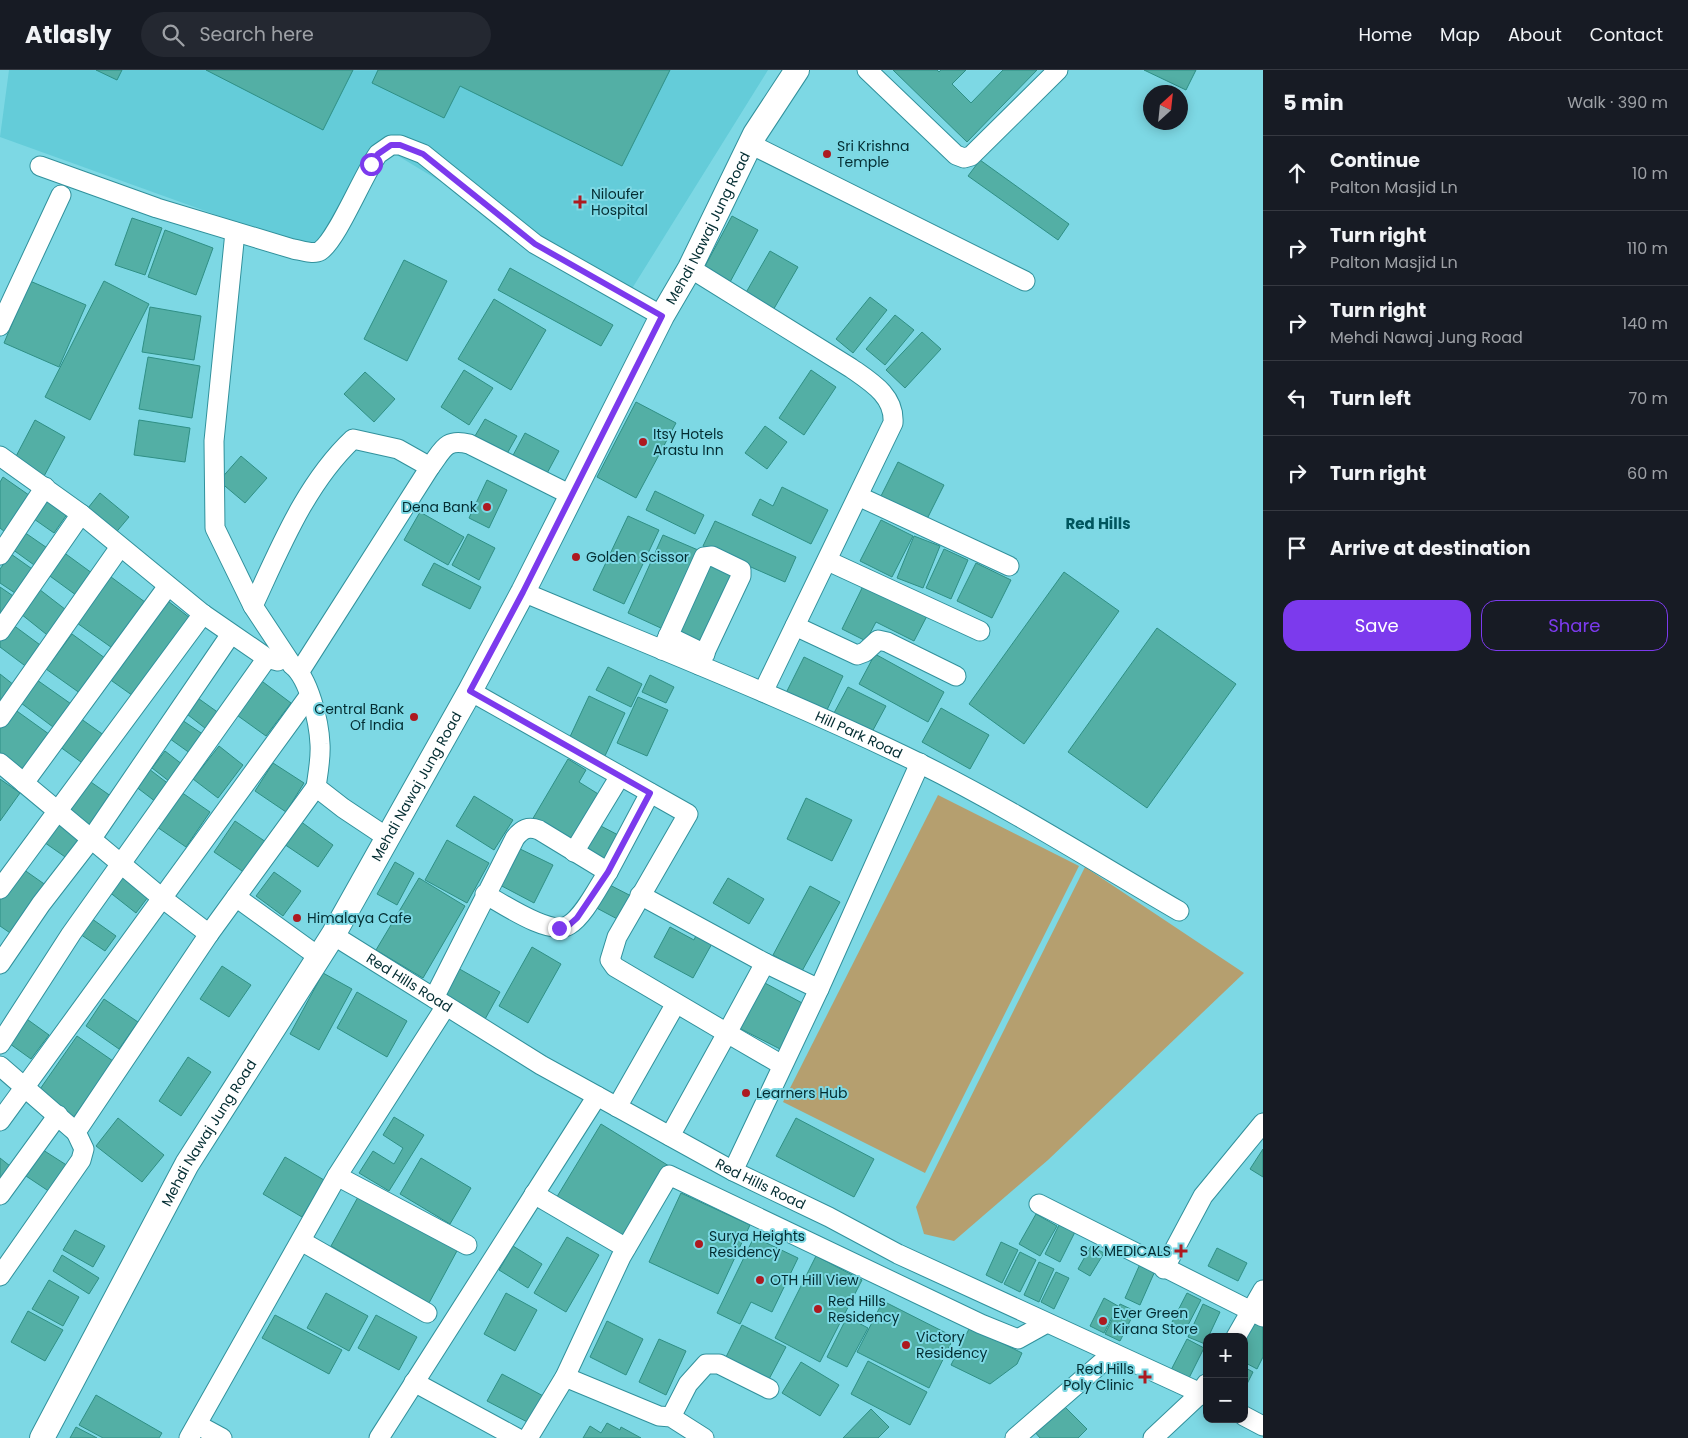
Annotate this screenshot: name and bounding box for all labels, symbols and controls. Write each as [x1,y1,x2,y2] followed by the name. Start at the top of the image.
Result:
[141,12,491,57] search box
[25,18,111,51] text: Atlasly
[159,21,187,49] icon: search
[199,21,314,48] text: Search here
[1358,22,1412,47] text: Home
[1440,22,1480,47] text: Map
[1508,22,1562,47] text: About
[1590,22,1663,47] text: Contact
[1143,85,1188,130] north arrow
[1283,88,1344,117] text: 5 min
[1567,91,1668,114] text: Walk · 390 m
[837,136,909,172] place label: Sri Krishna Temple
[1330,147,1420,174] text: Continue
[661,148,755,308] street label: Mehdi Nawaj Jung Road
[821,148,833,160] marker: Sri Krishna Temple
[360,153,383,176] route start
[1283,159,1311,187] icon: ahead
[1632,162,1668,185] text: 10 m
[1330,176,1458,199] text: Palton Masjid Ln
[591,184,648,220] place label: Niloufer Hospital
[573,195,587,209] marker: Niloufer Hospital
[1330,222,1426,249] text: Turn right
[1283,234,1311,262] icon: right
[1627,237,1668,260] text: 110 m
[1330,251,1458,274] text: Palton Masjid Ln
[1330,297,1426,324] text: Turn right
[1283,309,1311,337] icon: right
[1622,312,1668,335] text: 140 m
[1330,326,1523,349] text: Mehdi Nawaj Jung Road
[1283,384,1311,412] icon: left
[1330,385,1411,412] text: Turn left
[1628,387,1668,410] text: 70 m
[653,424,724,460] place label: Itsy Hotels Arastu Inn
[637,436,649,448] marker: Itsy Hotels Arastu Inn
[1283,459,1311,487] icon: right
[1330,460,1426,487] text: Turn right
[1627,462,1668,485] text: 60 m
[402,497,478,517] place label: Dena Bank
[481,501,493,513] marker: Dena Bank
[1066,513,1131,534] district label: Red Hills
[1283,534,1311,562] icon: arrive
[1330,535,1531,562] text: Arrive at destination
[586,547,689,567] place label: Golden Scissor
[570,551,582,563] marker: Golden Scissor
[1283,600,1471,651] button: Save
[1481,600,1668,651] button: Share
[314,699,405,735] place label: Central Bank Of India
[812,706,906,764] street label: Hill Park Road
[366,708,466,865] street label: Mehdi Nawaj Jung Road
[408,711,420,723] marker: Central Bank Of India
[307,908,412,928] place label: Himalaya Cafe
[291,912,303,924] marker: Himalaya Cafe
[548,917,571,940] route end
[362,948,456,1017] street label: Red Hills Road
[156,1055,261,1210] street label: Mehdi Nawaj Jung Road
[756,1083,847,1103] place label: Learners Hub
[740,1087,752,1099] marker: Learners Hub
[712,1153,809,1214] street label: Red Hills Road
[709,1226,805,1262] place label: Surya Heights Residency
[693,1238,705,1250] marker: Surya Heights Residency
[1080,1241,1171,1261] place label: S K MEDICALS
[1175,1245,1187,1257] marker: S K MEDICALS
[770,1270,859,1290] place label: OTH Hill View
[754,1274,766,1286] marker: OTH Hill View
[828,1291,900,1327] place label: Red Hills Residency
[812,1303,824,1315] marker: Red Hills Residency
[1113,1303,1198,1339] place label: Ever Green Kirana Store
[1097,1315,1109,1327] marker: Ever Green Kirana Store
[916,1327,988,1363] place label: Victory Residency
[1203,1333,1248,1423] map controls
[1203,1333,1248,1378] button: +
[900,1339,912,1351] marker: Victory Residency
[1063,1359,1134,1395] place label: Red Hills Poly Clinic
[1138,1370,1152,1384] marker: Red Hills Poly Clinic
[1203,1378,1248,1423] button: −

